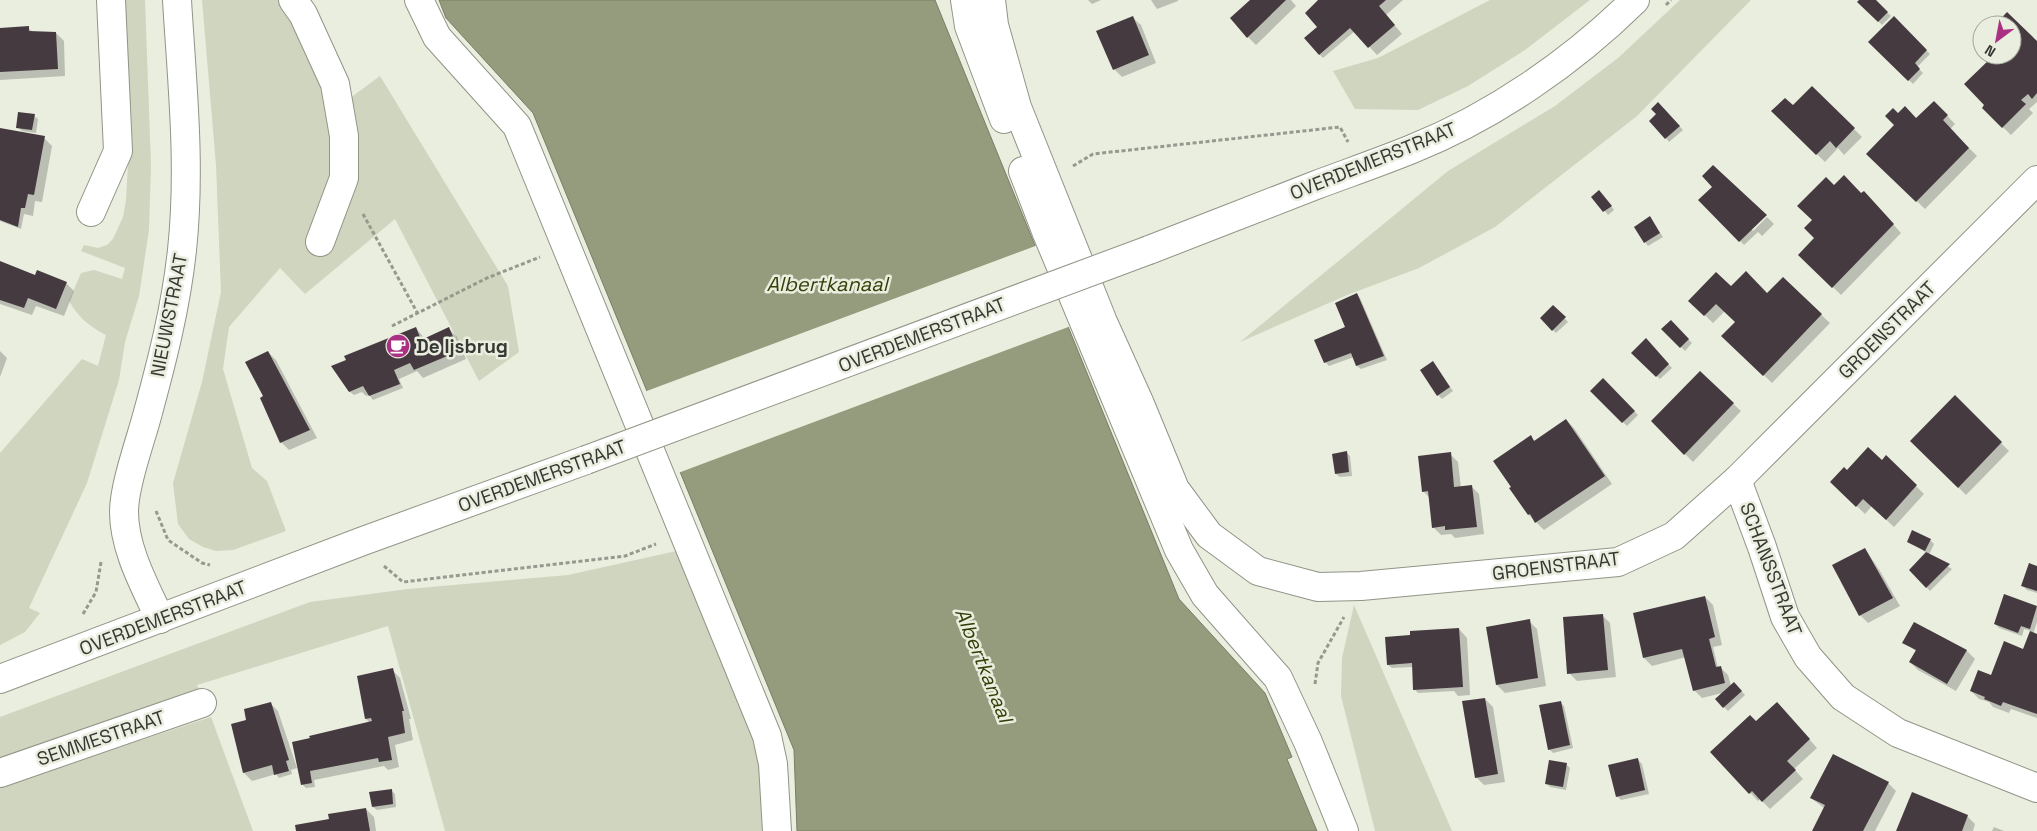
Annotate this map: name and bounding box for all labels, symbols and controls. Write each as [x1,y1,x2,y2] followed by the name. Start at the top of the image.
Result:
[1972,15,2022,65] north arrow
[1981,41,1999,61] text: N
[1286,116,1460,206] street label: OVERDEMERSTRAAT
[145,251,193,379] street label: NIEUWSTRAAT
[766,271,890,297] water label: Albertkanaal
[1833,276,1941,384] street label: GROENSTRAAT
[835,292,1009,378] street label: OVERDEMERSTRAAT
[385,333,411,359] cafe icon: De Ijsbrug
[416,334,508,359] place label: De Ijsbrug
[454,434,630,518] street label: OVERDEMERSTRAAT
[1734,499,1808,639] street label: SCHANSSTRAAT
[1491,546,1621,586] street label: GROENSTRAAT
[76,575,250,661] street label: OVERDEMERSTRAAT
[949,604,1020,728] water label: Albertkanaal
[34,704,168,772] street label: SEMMESTRAAT

